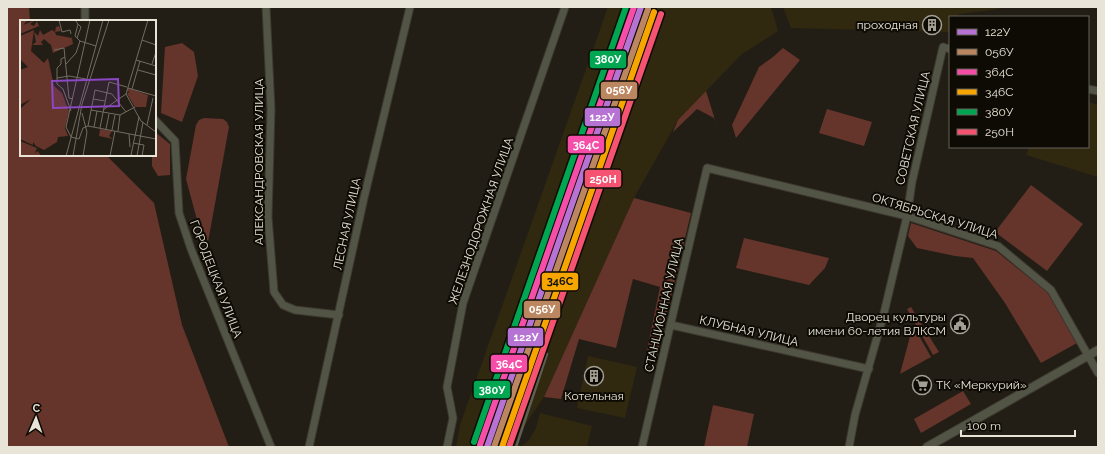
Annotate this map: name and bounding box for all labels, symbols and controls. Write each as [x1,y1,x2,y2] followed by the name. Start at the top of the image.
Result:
[921,14,943,36] building icon: проходная
[949,16,1089,148] legend
[857,18,918,32] place label: проходная
[20,20,156,156] inset map
[985,25,1011,39] text: 122У
[985,45,1014,59] text: 056У
[589,50,627,69] line badge: 380У
[595,53,622,66] text: 380У
[985,65,1013,79] text: 364С
[893,70,933,186] street label: СОВЕТСКАЯ УЛИЦА
[252,79,266,245] street label: АЛЕКСАНДРОВСКАЯ УЛИЦА
[600,81,638,100] line badge: 056У
[606,84,633,97] text: 056У
[985,85,1013,99] text: 346С
[985,105,1014,119] text: 380У
[584,107,621,127] line badge: 122У
[590,111,615,124] text: 122У
[985,125,1014,139] text: 250Н
[567,135,605,154] line badge: 364С
[446,136,516,306] street label: ЖЕЛЕЗНОДОРОЖНАЯ УЛИЦА
[573,139,600,152] text: 364С
[584,169,622,188] line badge: 250Н
[589,173,617,186] text: 250Н
[330,177,364,271] street label: ЛЕСНАЯ УЛИЦА
[870,190,1000,242] street label: ОКТЯБРЬСКАЯ УЛИЦА
[187,218,245,340] street label: ГОРОДЕЦКАЯ УЛИЦА
[642,237,686,373] street label: СТАНЦИОННАЯ УЛИЦА
[541,272,579,291] line badge: 346С
[547,275,574,288] text: 346С
[523,300,561,319] line badge: 056У
[529,303,556,316] text: 056У
[808,310,946,338] place label: Дворец культуры имени 60-летия ВЛКСМ
[698,313,800,349] street label: КЛУБНАЯ УЛИЦА
[949,313,971,335] public building icon: Дворец культуры имени 60-летия ВЛКСМ
[507,327,544,347] line badge: 122У
[514,331,539,344] text: 122У
[490,354,528,373] line badge: 364С
[496,358,523,371] text: 364С
[583,365,605,387] building icon: Котельная
[911,374,933,396] supermarket icon: ТК «Меркурий»
[936,378,1027,392] place label: ТК «Меркурий»
[473,380,511,399] line badge: 380У
[479,384,506,397] text: 380У
[564,389,624,403] place label: Котельная
[16,398,56,438] north arrow
[32,402,41,415] text: С
[961,412,1075,438] scale bar
[967,419,1001,433] text: 100 m

